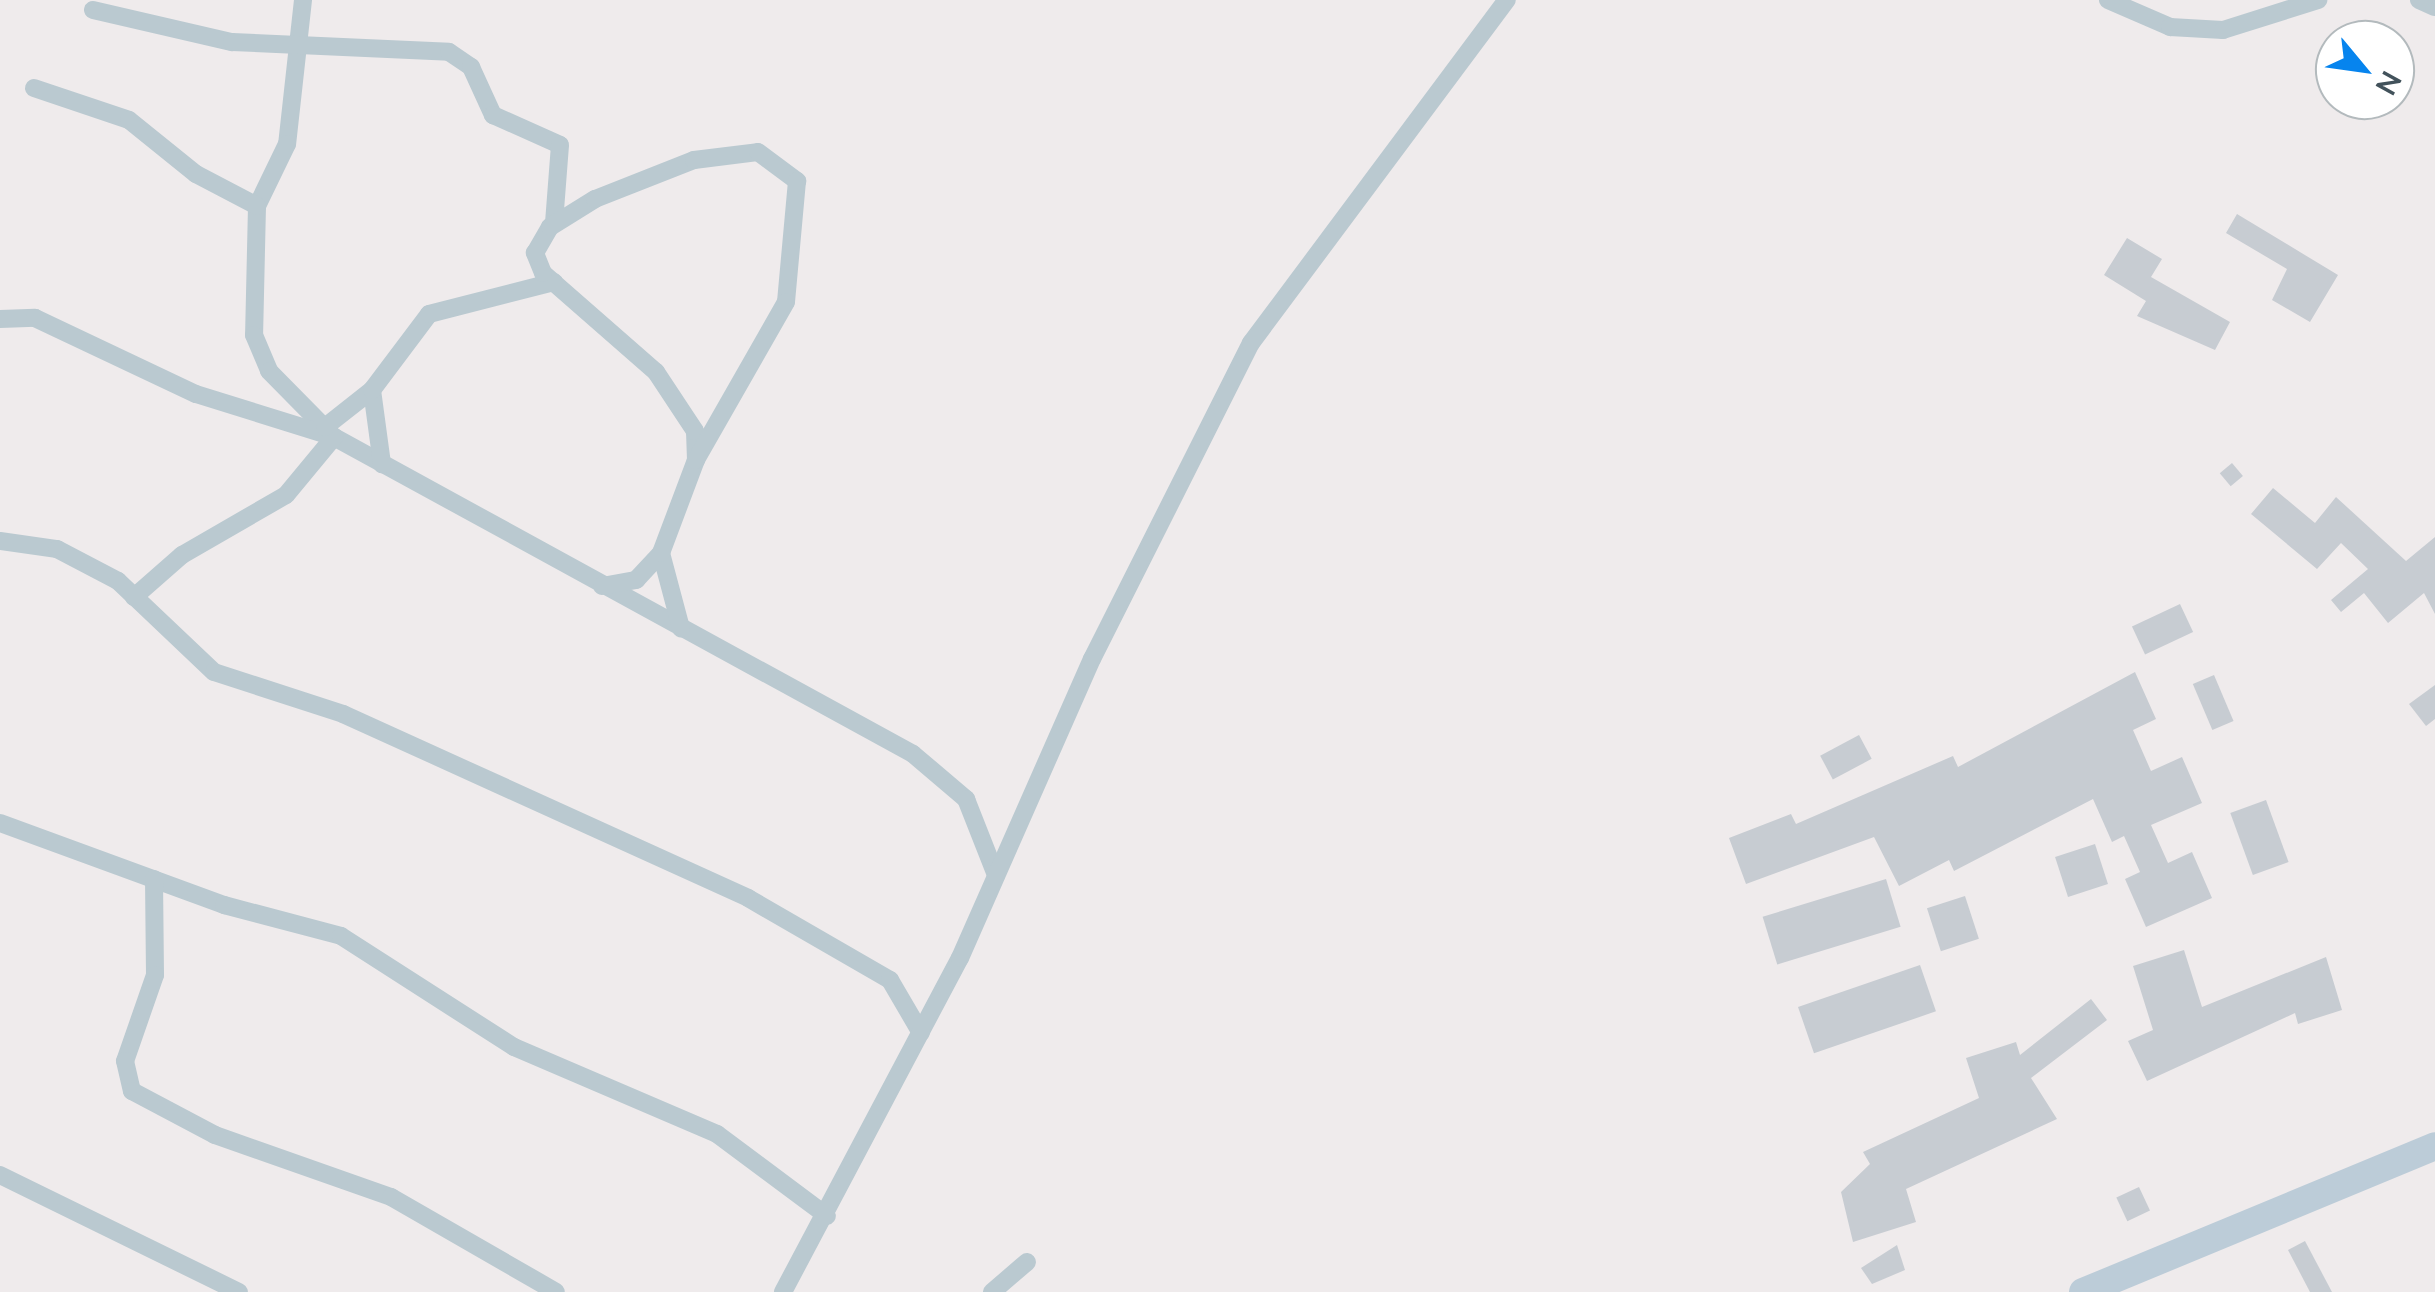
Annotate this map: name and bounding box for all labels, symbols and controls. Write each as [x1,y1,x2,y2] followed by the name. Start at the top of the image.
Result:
[2315,20,2415,120] north arrow
[2369,66,2410,101] text: N

